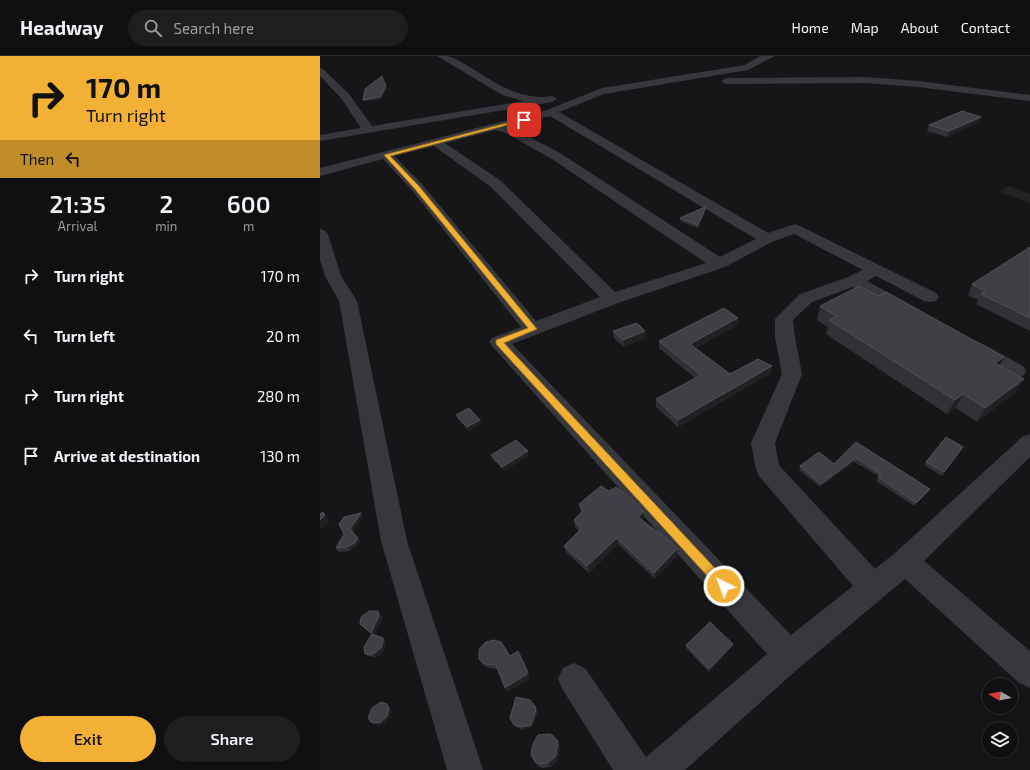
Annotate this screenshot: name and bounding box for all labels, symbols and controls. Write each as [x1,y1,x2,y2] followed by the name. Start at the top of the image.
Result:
[128,10,408,46] search box
[20,16,104,39] text: Headway
[142,17,164,39] icon: search
[174,19,254,37] text: Search here
[792,19,829,36] text: Home
[851,19,879,36] text: Map
[901,19,939,36] text: About
[961,19,1010,36] text: Contact
[86,70,161,104] text: 170 m
[20,72,72,124] icon: right
[507,103,541,137] pin
[86,104,166,126] text: Turn right
[513,109,535,131] icon: arrive
[62,148,84,170] icon: left
[20,150,54,168] text: Then
[49,189,106,218] text: 21:35
[159,189,173,218] text: 2
[227,189,271,218] text: 600
[58,218,97,234] text: Arrival
[155,218,177,234] text: min
[243,218,254,234] text: m
[20,265,42,287] icon: right
[54,267,124,285] text: Turn right
[261,267,300,285] text: 170 m
[20,325,42,347] icon: left
[54,327,115,345] text: Turn left
[266,327,300,345] text: 20 m
[20,385,42,407] icon: right
[54,387,124,405] text: Turn right
[257,387,300,405] text: 280 m
[20,445,42,467] icon: arrive
[54,447,200,465] text: Arrive at destination
[260,447,300,465] text: 130 m
[703,565,745,607] position arrow
[982,678,1018,714] north arrow
[982,678,1018,758] map controls
[20,716,156,762] button: Exit
[164,716,300,762] button: Share
[982,722,1018,758] button: layers

